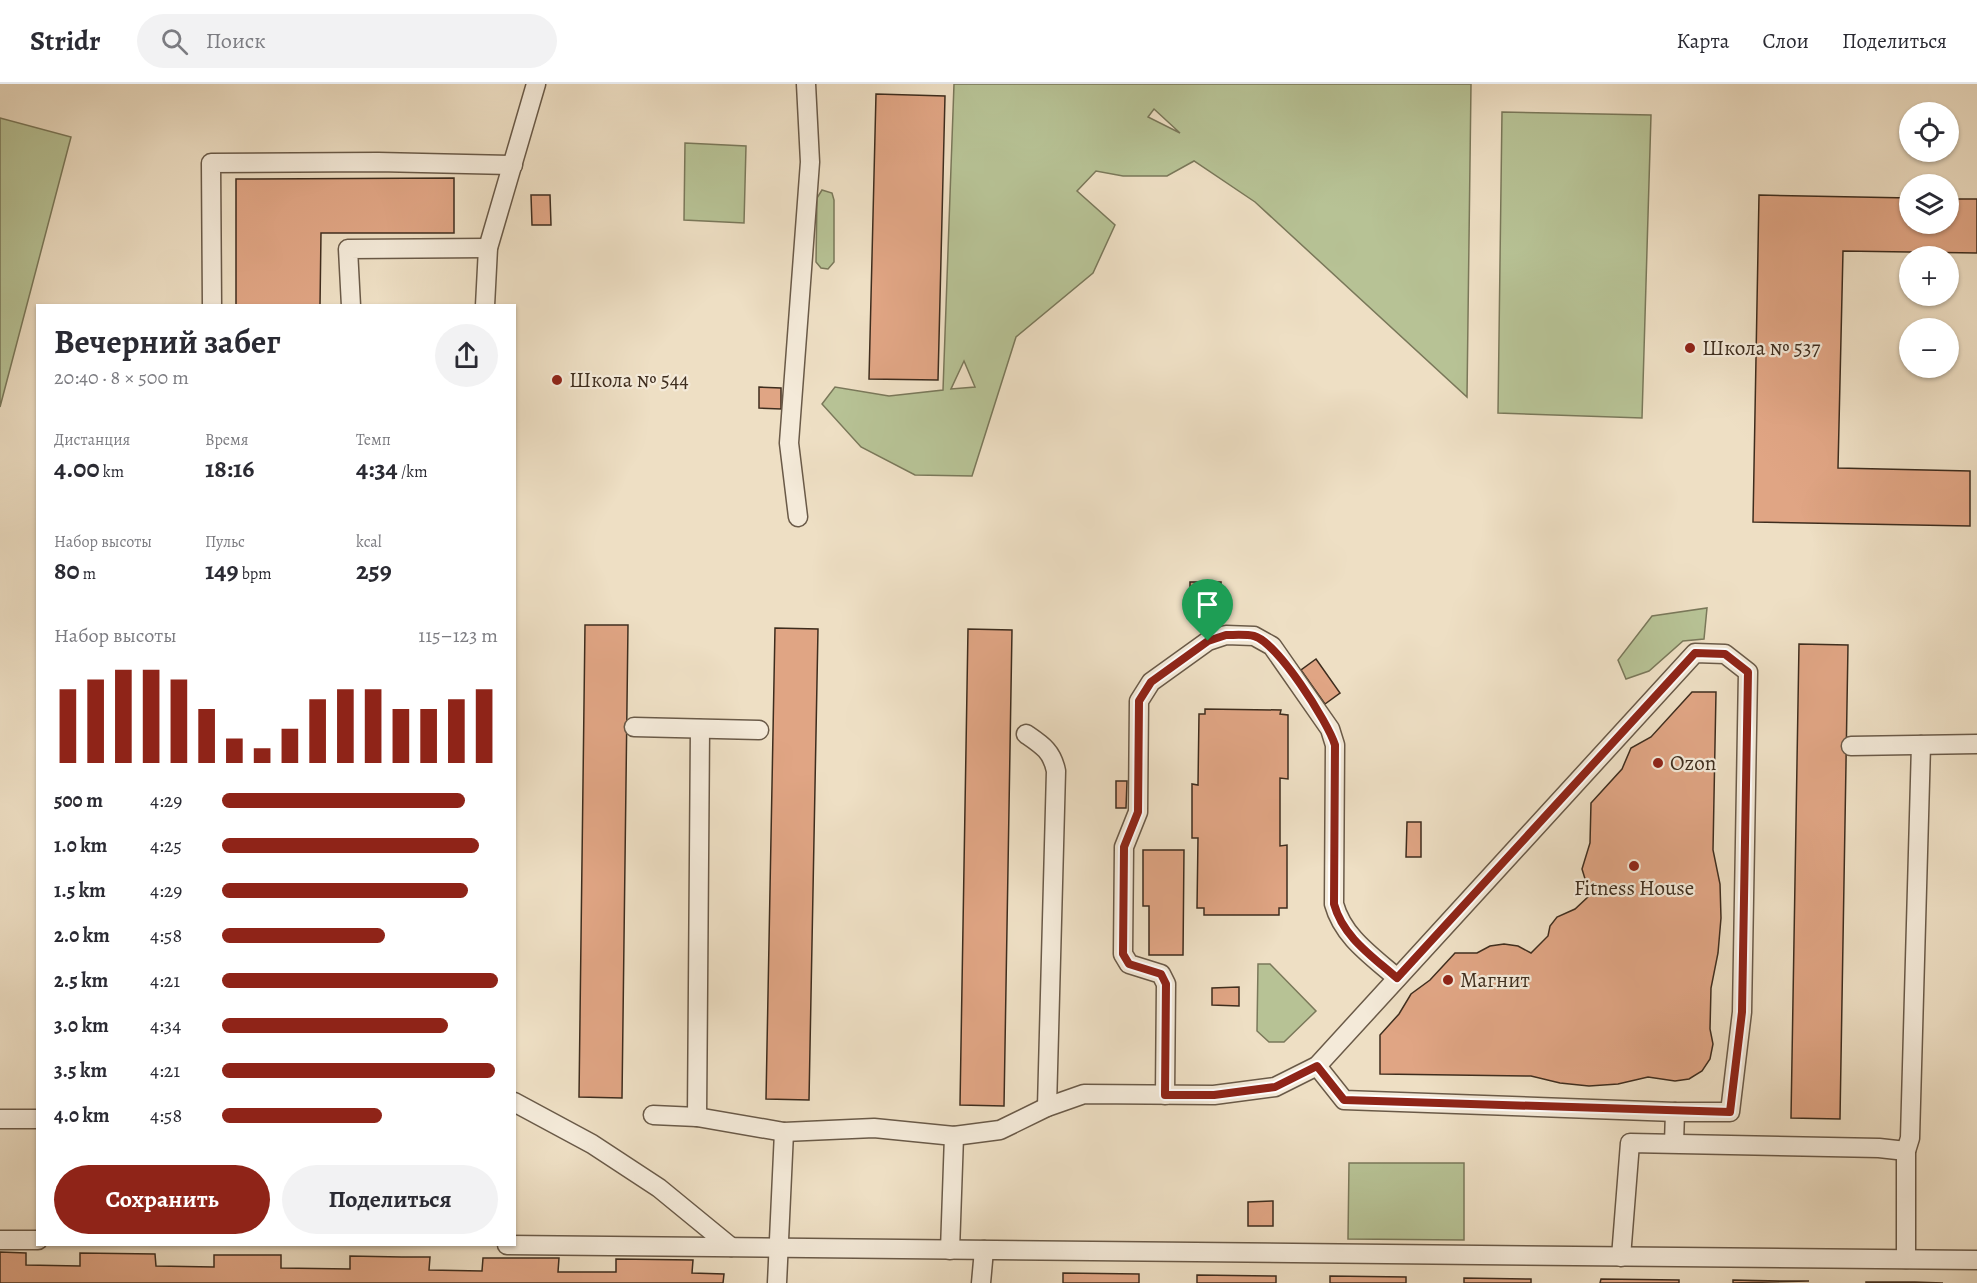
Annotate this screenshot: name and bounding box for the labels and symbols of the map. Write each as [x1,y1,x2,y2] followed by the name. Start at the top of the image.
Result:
[1702,334,1820,362] place label: Школа № 537
[1683,341,1697,355] marker: Школа № 537
[569,366,689,394] place label: Школа № 544
[550,373,564,387] marker: Школа № 544
[1182,579,1233,641] pin
[1670,749,1716,777] place label: Ozon
[1651,756,1665,770] marker: Ozon
[1627,859,1641,873] marker: Fitness House
[1574,874,1694,902] place label: Fitness House
[1460,966,1530,994] place label: Магнит
[1441,973,1455,987] marker: Магнит

